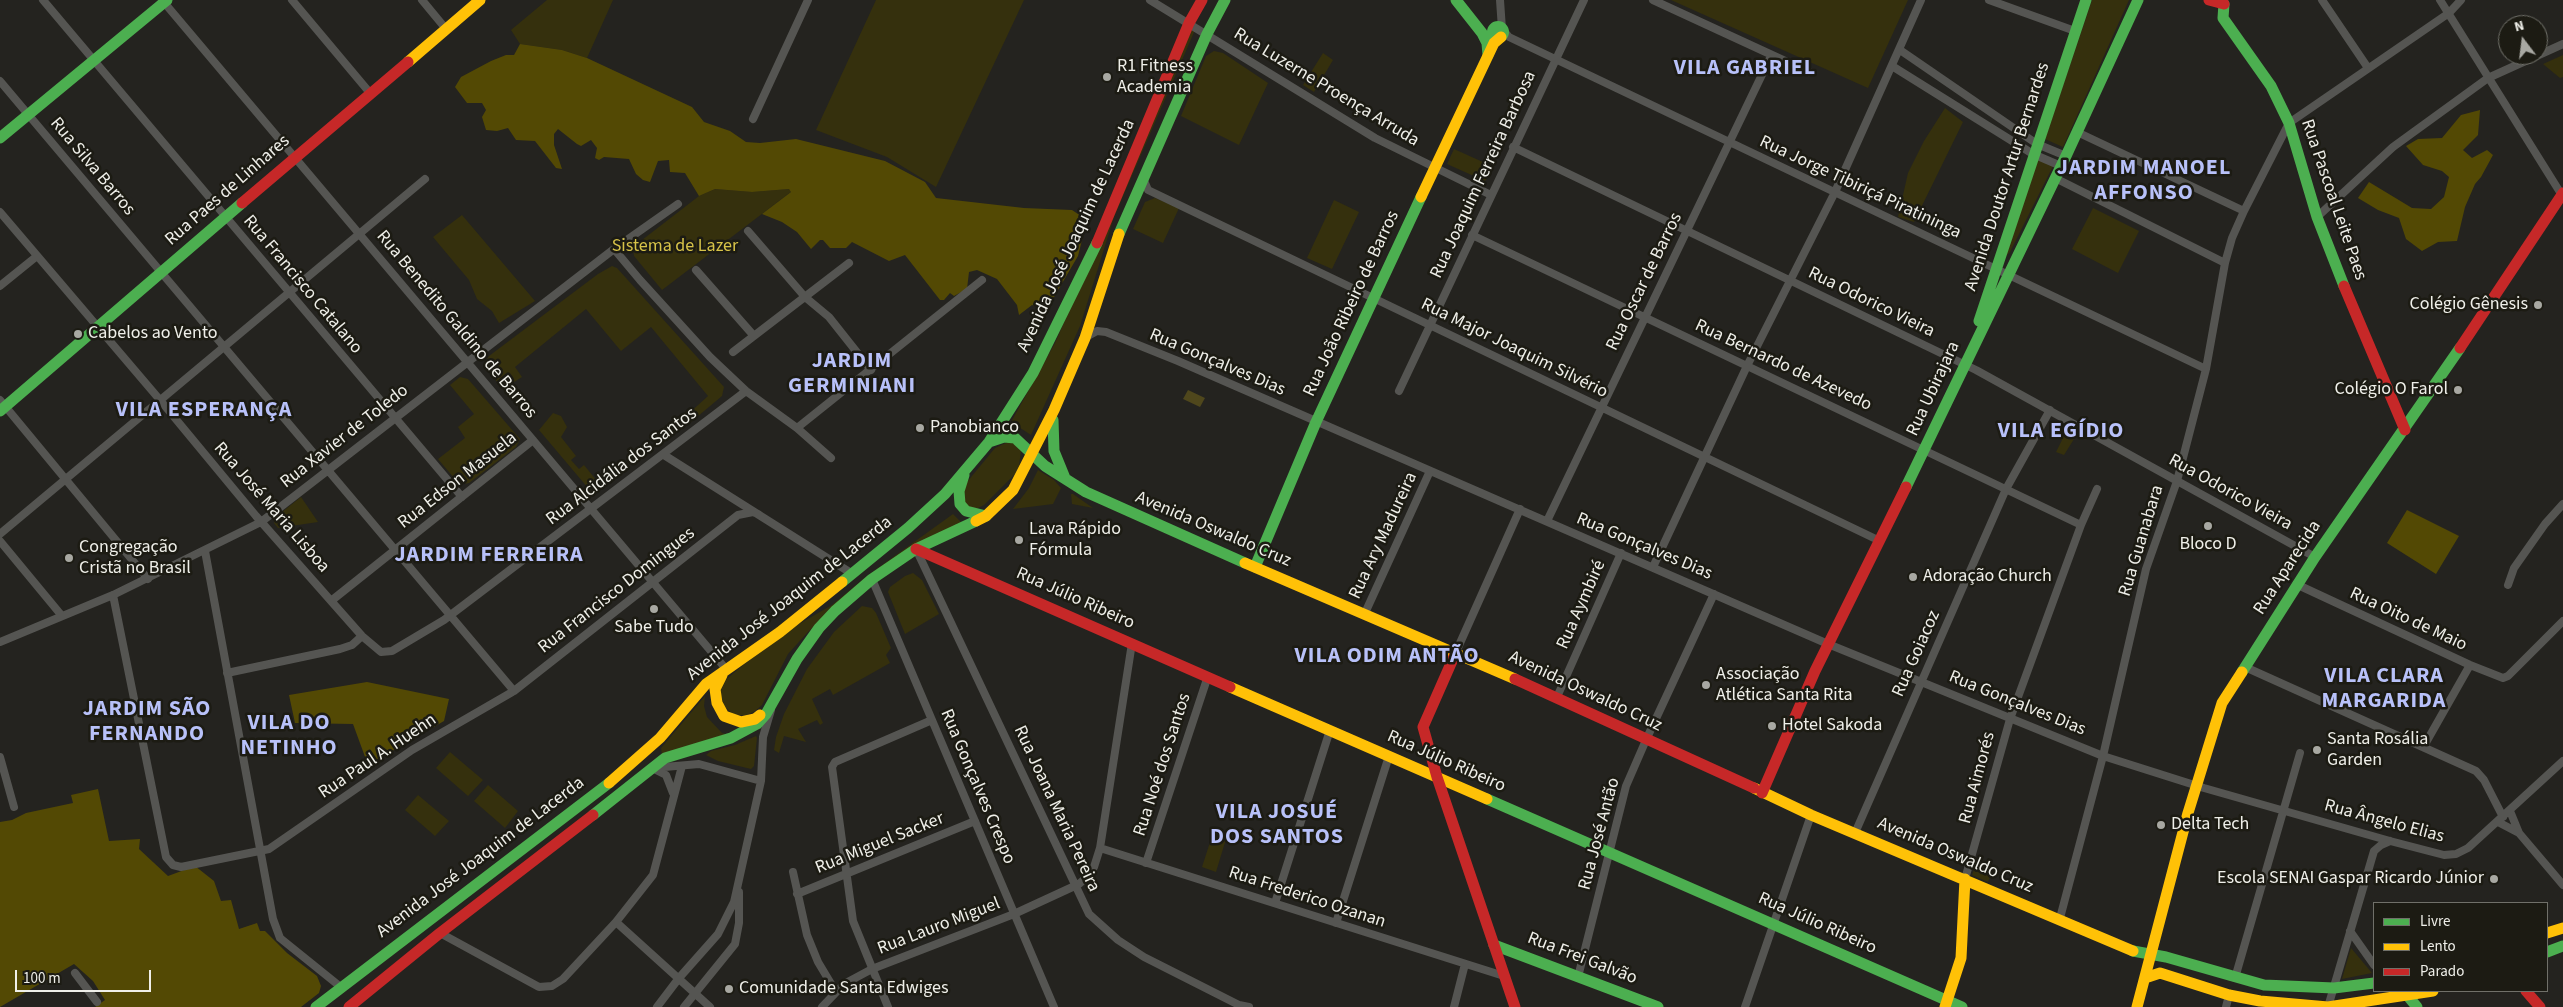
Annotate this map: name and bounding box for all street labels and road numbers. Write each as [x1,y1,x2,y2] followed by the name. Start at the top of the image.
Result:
[1229,24,1423,152] street label: Rua Luzerne Proença Arruda
[1961,60,2055,294] street label: Avenida Doutor Artur Bernardes
[1426,68,1542,282] street label: Rua Joaquim Ferreira Barbosa
[45,114,139,220] street label: Rua Silva Barros
[1013,116,1141,356] street label: Avenida José Joaquim de Lacerda
[2295,117,2371,283] street label: Rua Pascoal Leite Paes
[161,131,295,251] street label: Rua Paes de Linhares
[1756,132,1964,244] street label: Rua Jorge Tibiriçá Piratininga
[1299,208,1405,400] street label: Rua João Ribeiro de Barros
[1602,209,1688,355] street label: Rua Oscar de Barros
[238,211,366,359] street label: Rua Francisco Catalano
[371,227,541,423] street label: Rua Benedito Galdino de Barros
[1804,263,1938,343] street label: Rua Odorico Vieira
[1417,294,1611,404] street label: Rua Major Joaquim Silvério
[1691,316,1875,416] street label: Rua Bernardo de Azevedo
[1146,325,1288,401] street label: Rua Gonçalves Dias
[1903,338,1965,440] street label: Rua Ubirajara
[277,380,413,494] street label: Rua Xavier de Toledo
[542,403,702,531] street label: Rua Alcidália dos Santos
[394,428,522,534] street label: Rua Edson Masuela
[208,438,334,578] street label: Rua José Maria Lisboa
[2164,450,2296,536] street label: Rua Odorico Vieira
[1345,469,1423,603] street label: Rua Ary Madureira
[2115,483,2169,599] street label: Rua Guanabara
[1132,487,1294,573] street label: Avenida Oswaldo Cruz
[1573,509,1715,585] street label: Rua Gonçalves Dias
[683,512,897,686] street label: Avenida José Joaquim de Lacerda
[2250,517,2326,619] street label: Rua Aparecida
[534,523,700,659] street label: Rua Francisco Domingues
[1553,557,1611,653] street label: Rua Aymbiré
[1012,563,1138,635] street label: Rua Júlio Ribeiro
[2346,583,2470,657] street label: Rua Oito de Maio
[1888,607,1946,701] street label: Rua Goiacoz
[1505,647,1665,737] street label: Avenida Oswaldo Cruz
[1945,667,2089,741] street label: Rua Gonçalves Dias
[1130,691,1196,839] street label: Rua Noé dos Santos
[935,706,1019,868] street label: Rua Gonçalves Crespo
[315,710,441,804] street label: Rua Paul A. Huehn
[1008,722,1104,896] street label: Rua Joana Maria Pereira
[1383,726,1509,798] street label: Rua Júlio Ribeiro
[1955,730,2001,826] street label: Rua Aimorés
[373,773,589,943] street label: Avenida José Joaquim de Lacerda
[1575,776,1625,892] street label: Rua José Antão
[2322,796,2446,848] street label: Rua Ângelo Elias
[813,808,947,880] street label: Rua Miguel Sacker
[1874,813,2036,899] street label: Avenida Oswaldo Cruz
[1226,862,1388,934] street label: Rua Frederico Ozanan
[1754,888,1880,960] street label: Rua Júlio Ribeiro
[875,894,1003,960] street label: Rua Lauro Miguel
[1524,928,1640,990] street label: Rua Frei Galvão

